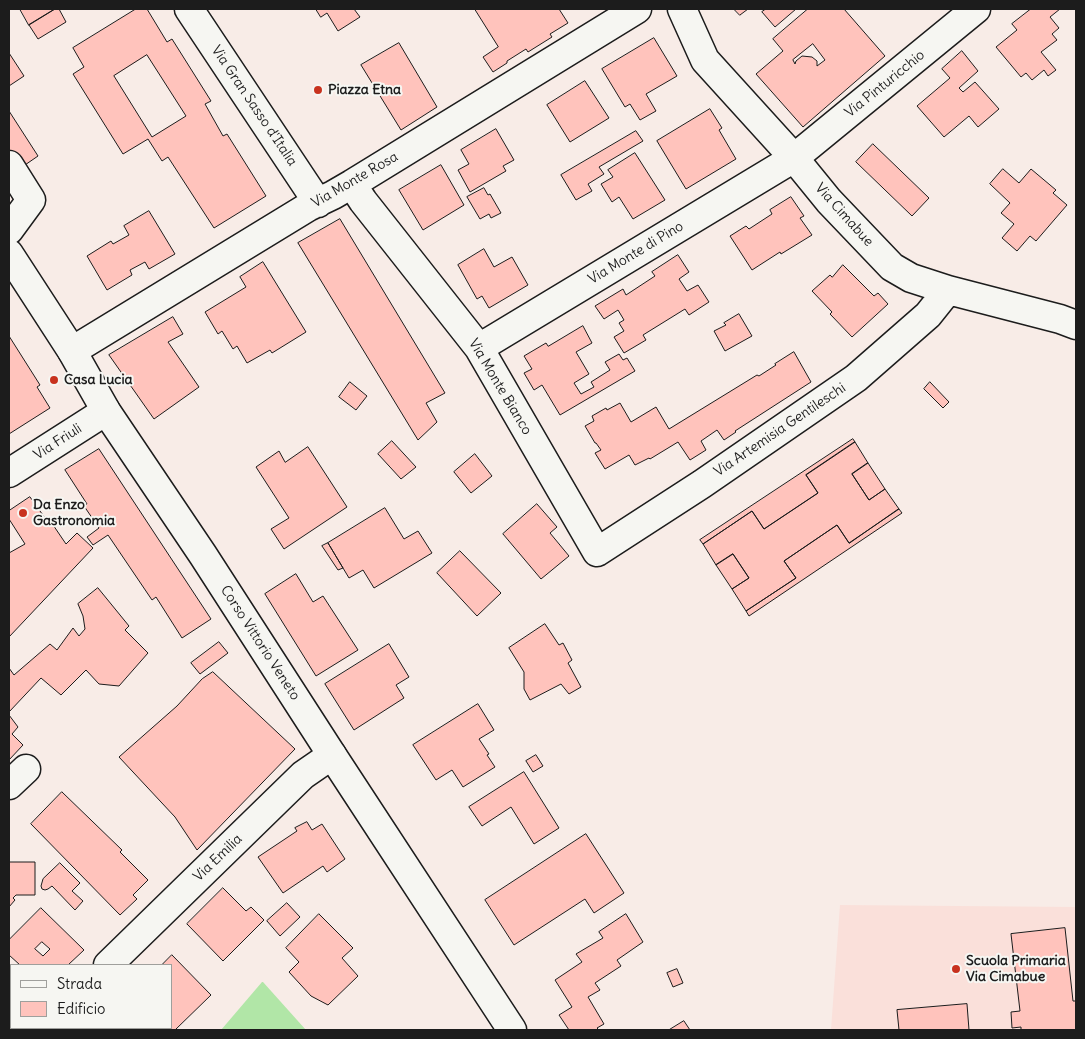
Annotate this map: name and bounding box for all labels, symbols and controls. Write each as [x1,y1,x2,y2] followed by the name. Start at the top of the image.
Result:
[207,43,301,169] street label: Via Gran Sasso d'Italia
[842,47,928,121] street label: Via Pinturicchio
[328,82,401,98] place label: Piazza Etna
[312,84,324,96] marker: Piazza Etna
[309,149,401,211] street label: Via Monte Rosa
[811,180,877,250] street label: Via Cimabue
[585,218,687,288] street label: Via Monte di Pino
[465,336,535,438] street label: Via Monte Bianco
[64,372,133,388] place label: Casa Lucia
[48,374,60,386] marker: Casa Lucia
[711,380,849,480] street label: Via Artemisia Gentileschi
[31,420,85,464] street label: Via Friuli
[33,497,115,530] place label: Da Enzo Gastronomia
[17,507,29,519] marker: Da Enzo Gastronomia
[217,582,303,704] street label: Corso Vittorio Veneto
[190,831,246,885] street label: Via Emilia
[966,953,1066,986] place label: Scuola Primaria Via Cimabue
[950,963,962,975] marker: Scuola Primaria Via Cimabue
[10,964,172,1029] legend
[57,974,102,993] text: Strada
[57,999,105,1018] text: Edificio

